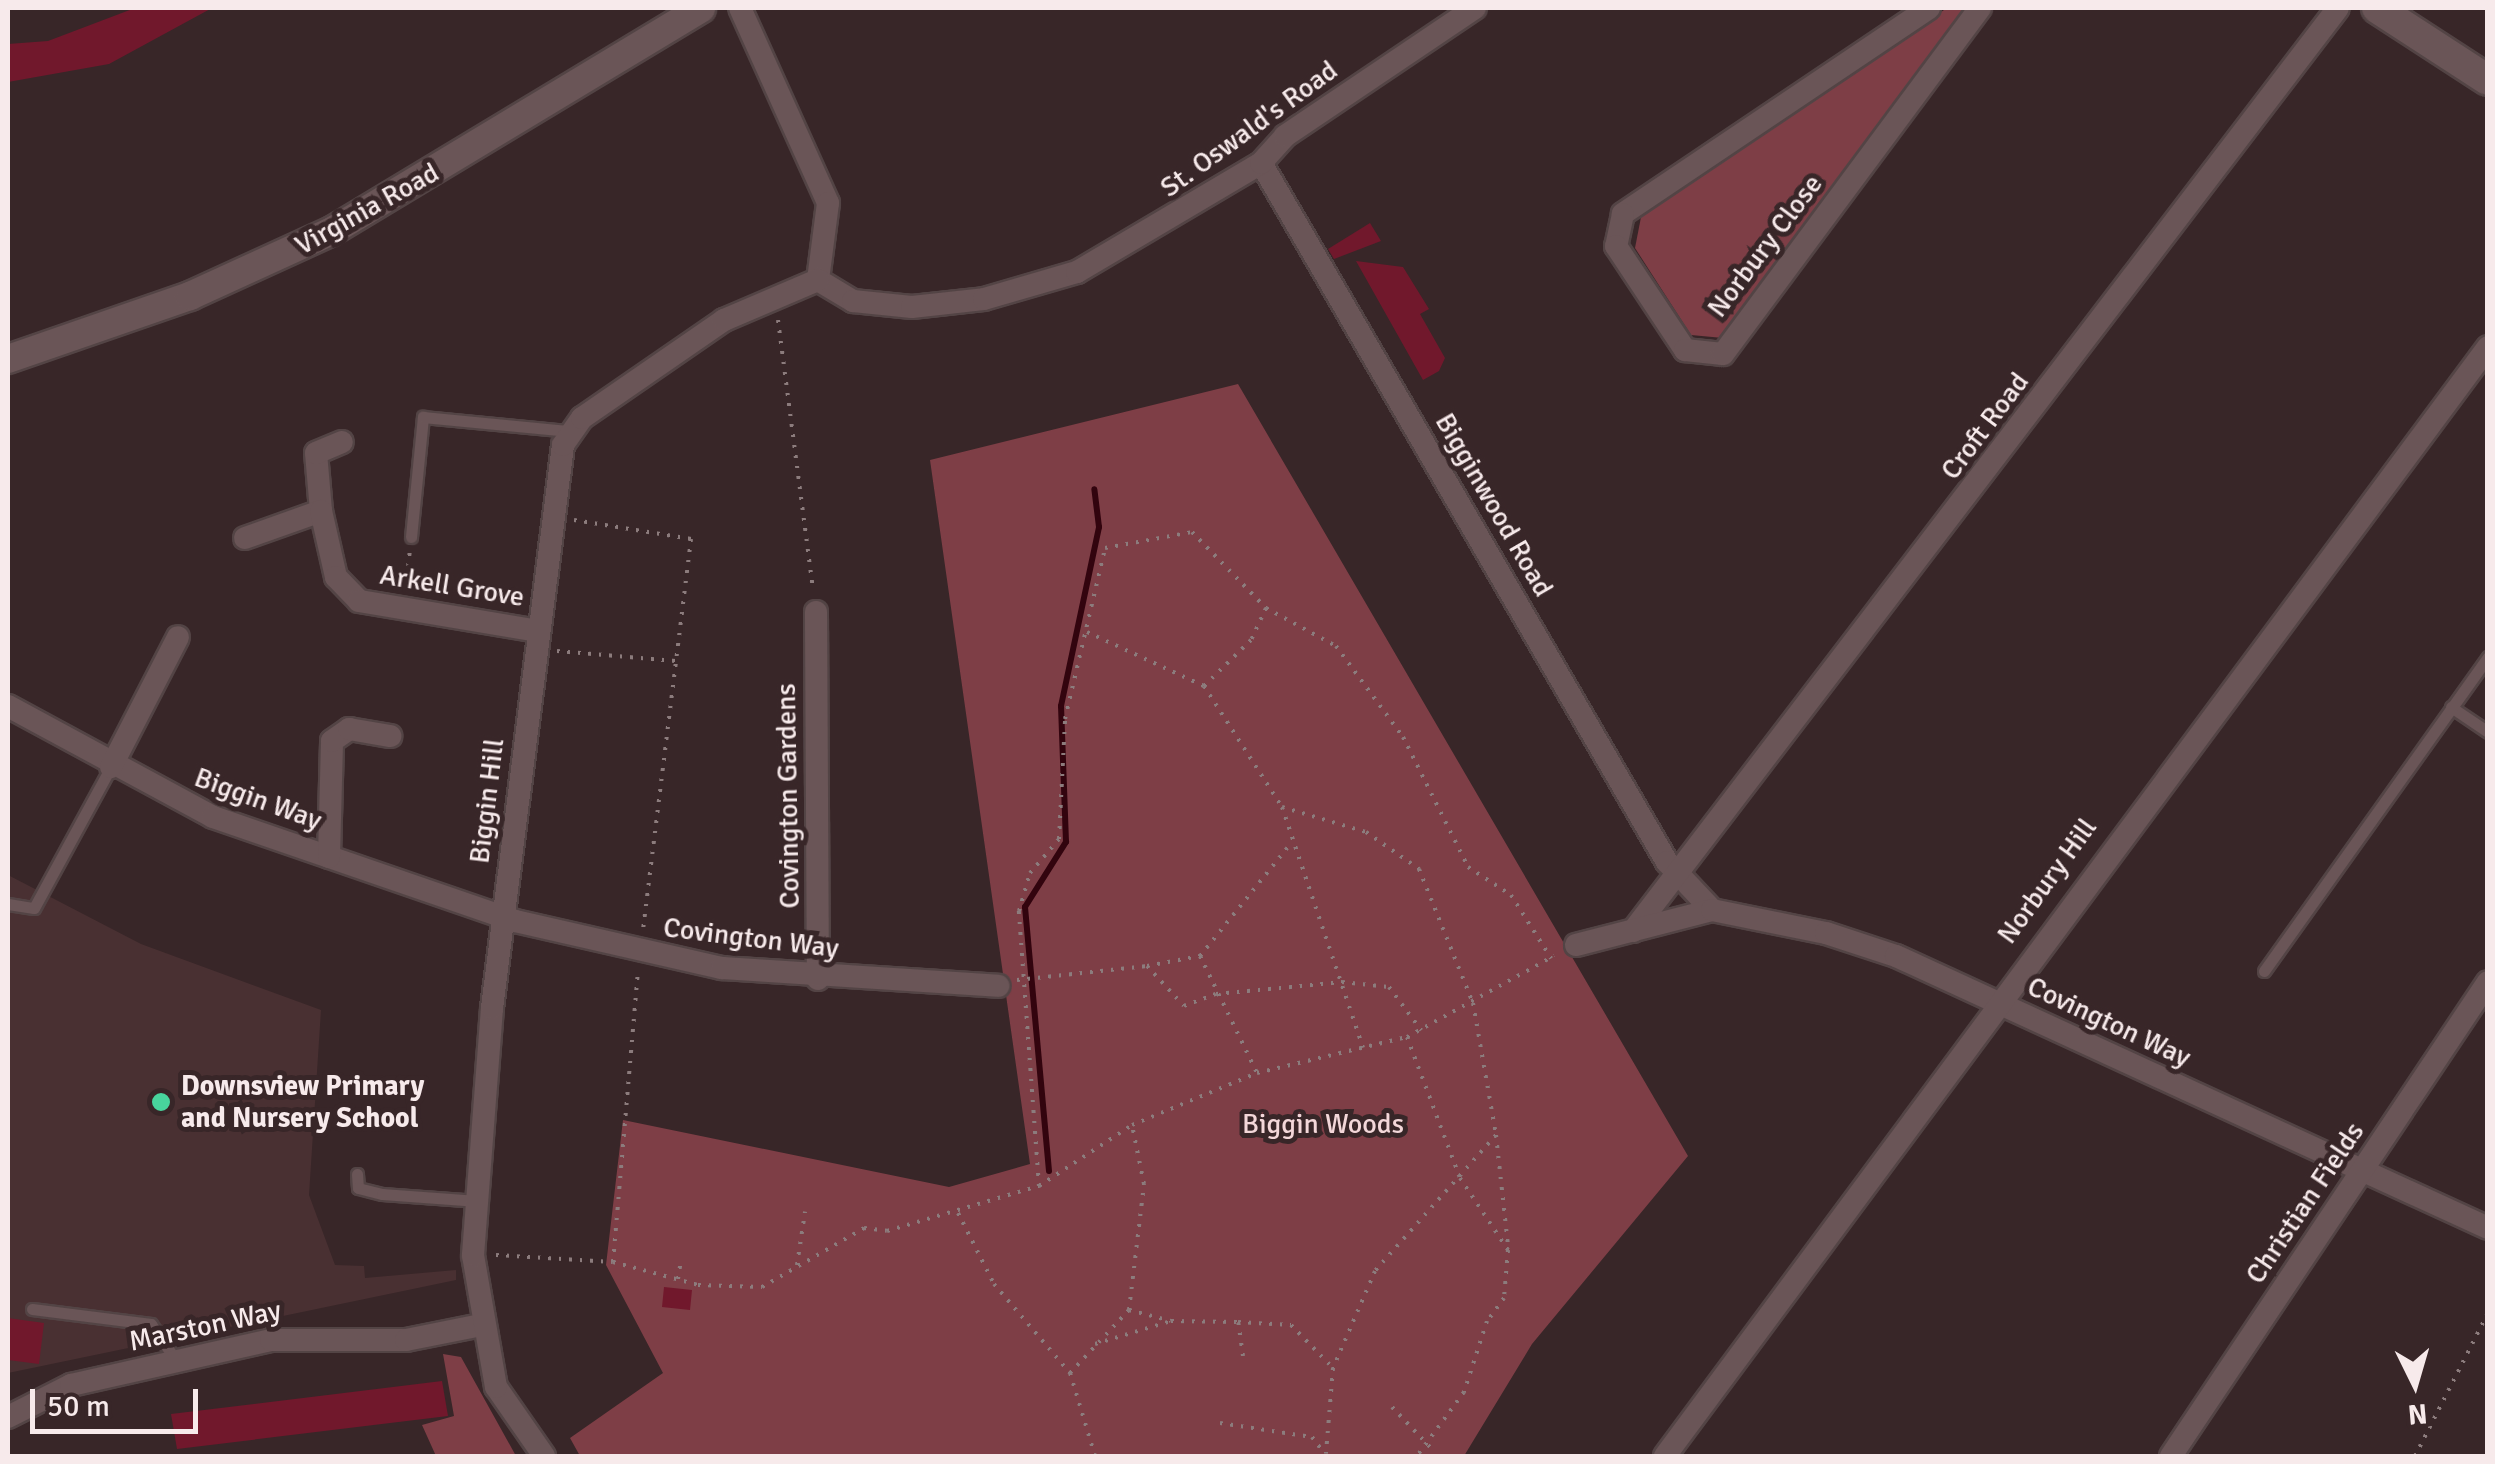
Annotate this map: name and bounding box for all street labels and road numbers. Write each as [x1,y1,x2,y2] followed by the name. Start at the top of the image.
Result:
[1154,53,1344,205] street label: St. Oswald's Road
[289,156,445,262] street label: Virginia Road
[1700,168,1830,324] street label: Norbury Close
[1934,366,2036,486] street label: Croft Road
[1428,407,1560,603] street label: Bigginwood Road
[377,558,527,614] street label: Arkell Grove
[769,683,807,909] street label: Covington Gardens
[463,737,511,865] street label: Biggin Hill
[190,761,326,837] street label: Biggin Way
[1990,812,2104,950] street label: Norbury Hill
[661,911,841,965] street label: Covington Way
[2022,970,2196,1074] street label: Covington Way
[2239,1116,2371,1290] street label: Christian Fields
[126,1293,284,1359] street label: Marston Way

